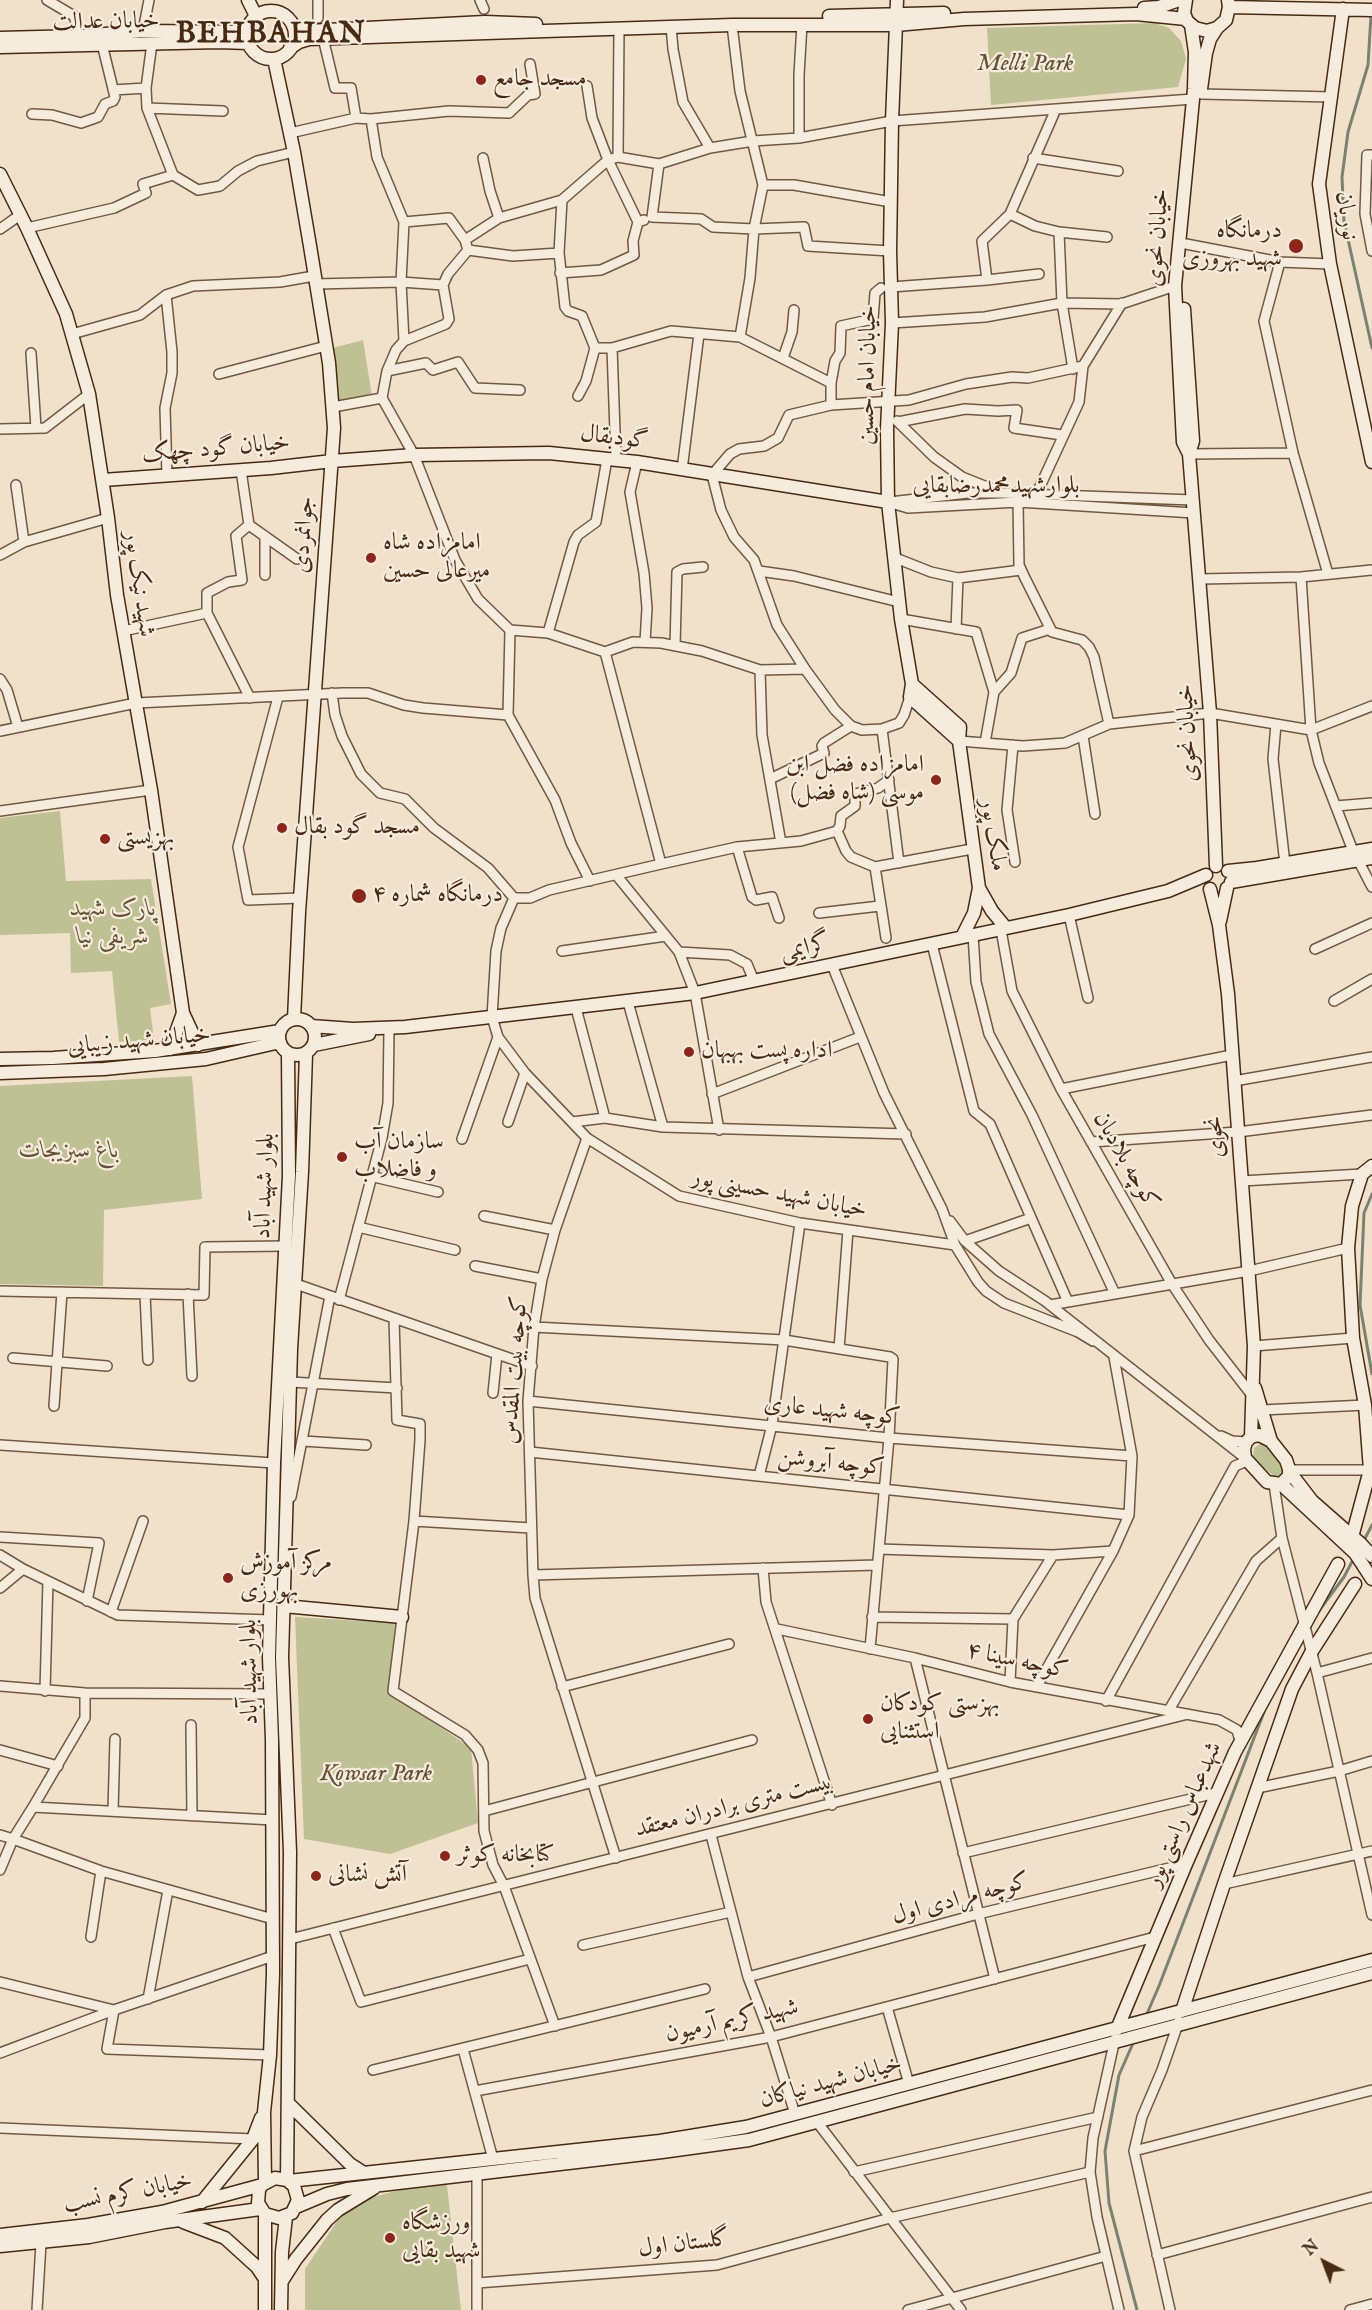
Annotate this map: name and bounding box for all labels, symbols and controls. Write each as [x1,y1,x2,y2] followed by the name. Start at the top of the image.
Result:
[52,8,160,38] street label: خیابان عدالت
[176,18,366,54] district label: BEHBAHAN
[977,51,1073,79] park label: Melli Park
[493,66,587,94] place label: مسجد جامع
[474,73,488,87] marker: مسجد جامع
[1141,188,1177,288] street label: خیابان نحوی
[1327,190,1363,242] street label: نوریان
[1182,218,1282,274] place label: درمانگاه شهید بهروزی
[1287,237,1305,255] marker: درمانگاه شهید بهروزی
[853,305,885,445] street label: خیابان امام حسین
[578,421,650,457] street label: گودبقال
[141,429,291,471] street label: خیابان گود چهک
[913,473,1079,501] street label: بلوارشهیدمحمدرضابقایی
[288,496,322,574] street label: جوانمردی
[116,529,160,639] street label: شهید نیک پور
[383,530,490,586] place label: امامزاده شاه میرعالی حسین
[364,551,378,565] marker: امامزاده شاه میرعالی حسین
[1172,683,1206,783] street label: خیابان نحوی
[786,752,924,808] place label: امامزاده فضل ابن موسی (شاه فضل)
[929,773,943,787] marker: امامزاده فضل ابن موسی (شاه فضل)
[972,797,1012,873] street label: ملک پور
[294,814,420,842] place label: مسجد گود بقال
[275,821,289,835] marker: مسجد گود بقال
[117,825,175,853] place label: بهزیستی
[98,832,112,846] marker: بهزیستی
[372,882,503,910] place label: درمانگاه شماره ۴
[350,887,368,905] marker: درمانگاه شماره ۴
[70,896,156,952] park label: پارک شهید شریفی نیا
[778,930,832,968] street label: گرایمی
[66,1021,212,1063] street label: خیابان شهید زیبایی
[701,1038,832,1066] place label: اداره پست بهبهان
[682,1045,696,1059] marker: اداره پست بهبهان
[1085,1107,1165,1215] street label: کوچه بلادیان
[1201,1115,1233,1159] street label: نحوی
[354,1129,444,1185] place label: سازمان آب و فاضلاب
[250,1132,282,1240] street label: بلوار شهید آباد
[19,1138,119,1166] park label: باغ سبزیجات
[335,1150,349,1164] marker: سازمان آب و فاضلاب
[689,1164,869,1226] street label: خیابان شهید حسینی پور
[496,1295,536,1445] street label: کوچه بیت المقدس
[762,1390,902,1434] street label: کوچه شهید عاری
[776,1444,886,1484] street label: کوچه آبروشن
[240,1550,332,1606] place label: مرکز آموزش بهورزی
[221,1571,235,1585] marker: مرکز آموزش بهورزی
[236,1619,266,1725] street label: بلوار شهید آباد
[964,1637,1070,1687] street label: کوچه سینا ۴
[880,1691,1000,1747] place label: بهزستی کودکان استثنایی
[861,1712,875,1726] marker: بهزستی کودکان استثنایی
[1140,1738,1230,1892] street label: شهدعباس راستی پور
[320,1761,432,1789] park label: Kowsar Park
[632,1768,836,1846] street label: بیست متری برادران معتقد
[457,1842,555,1870] place label: کتابخانه کوثر
[438,1849,452,1863] marker: کتابخانه کوثر
[328,1862,407,1890] place label: آتش نشانی
[889,1868,1033,1932] street label: کوچه مرادی اول
[309,1869,323,1883] marker: آتش نشانی
[663,1994,801,2050] street label: شهید کریم آرمیون
[757,2050,905,2116] street label: خیابان شهید نیاکان
[61,2167,195,2221] street label: خیابان کرم نسب
[402,2210,480,2266] place label: ورزشگاه شهید بقایی
[637,2225,731,2265] street label: گلستان اول
[383,2231,397,2245] marker: ورزشگاه شهید بقایی
[1294,2232,1354,2292] north arrow
[1300,2237,1324,2261] text: N

